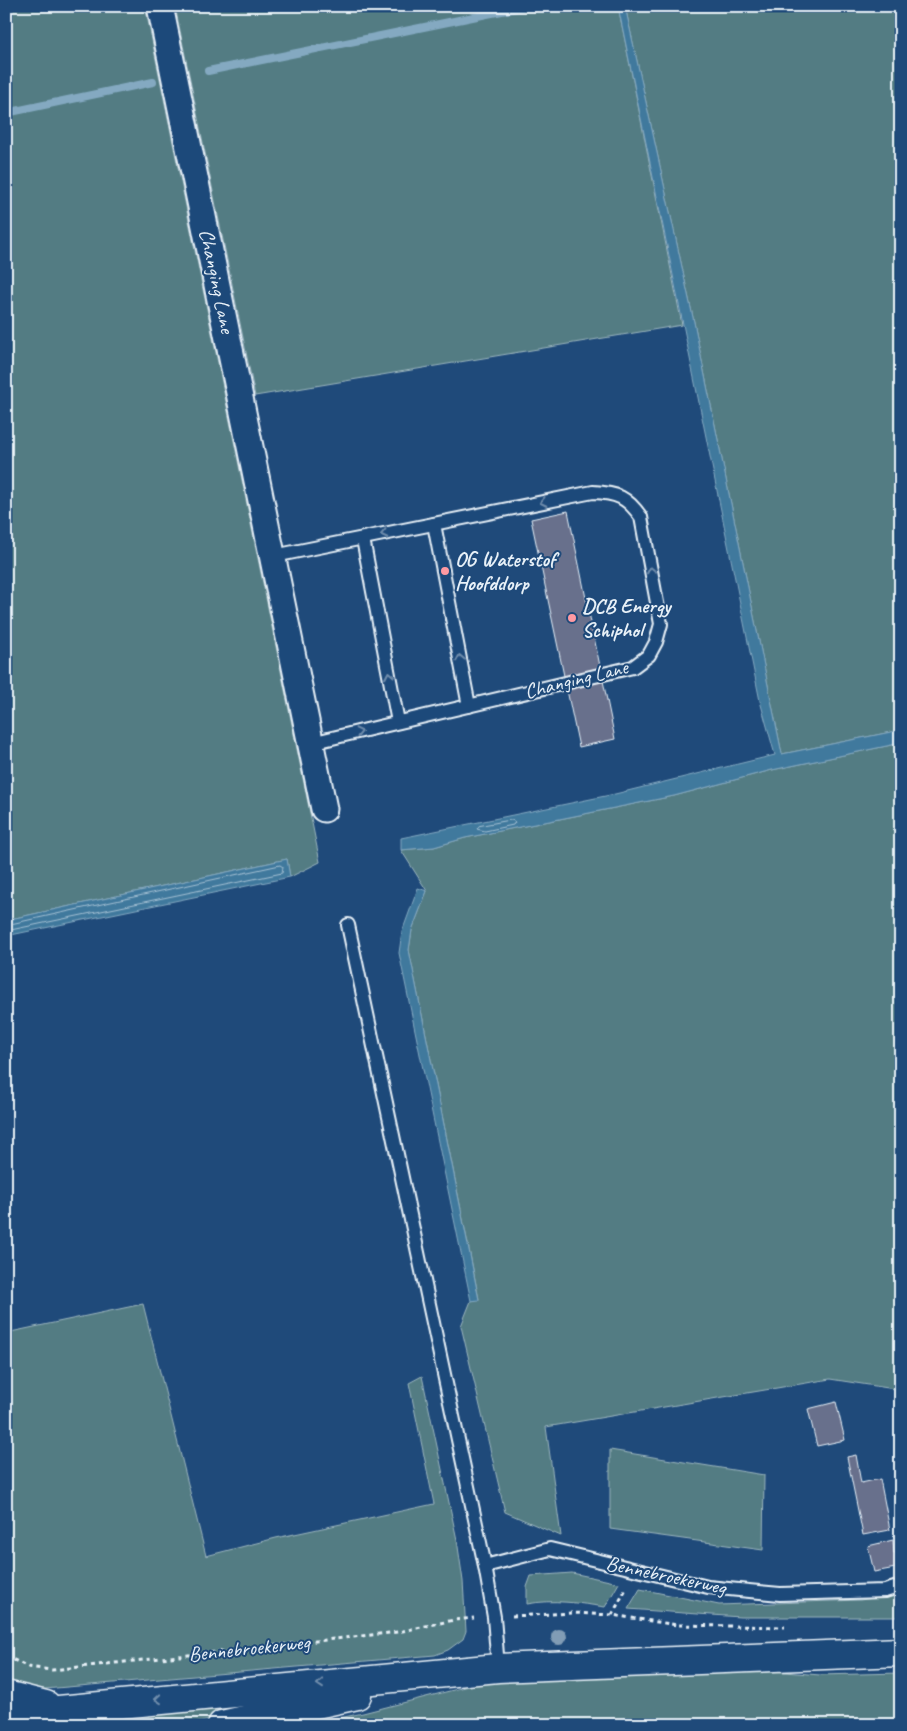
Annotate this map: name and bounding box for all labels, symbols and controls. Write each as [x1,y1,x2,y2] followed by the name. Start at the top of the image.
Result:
[193,227,241,337] street label: Changing Lane
[539,496,548,507] one-way arrow
[380,529,388,539] one-way arrow
[455,546,560,596] place label: OG Waterstof Hoofddorp
[439,565,451,577] marker: OG Waterstof Hoofddorp
[646,566,656,574] one-way arrow
[582,593,672,643] place label: DCB Energy Schiphol
[566,612,578,624] marker: DCB Energy Schiphol
[522,653,632,704] street label: Changing Lane
[455,654,465,663] one-way arrow
[384,670,395,679] one-way arrow
[354,727,363,738] one-way arrow
[604,1550,730,1601] street label: Bennebroekerweg
[187,1629,312,1667] street label: Bennebroekerweg
[316,1679,324,1690] one-way arrow
[154,1694,162,1705] one-way arrow

